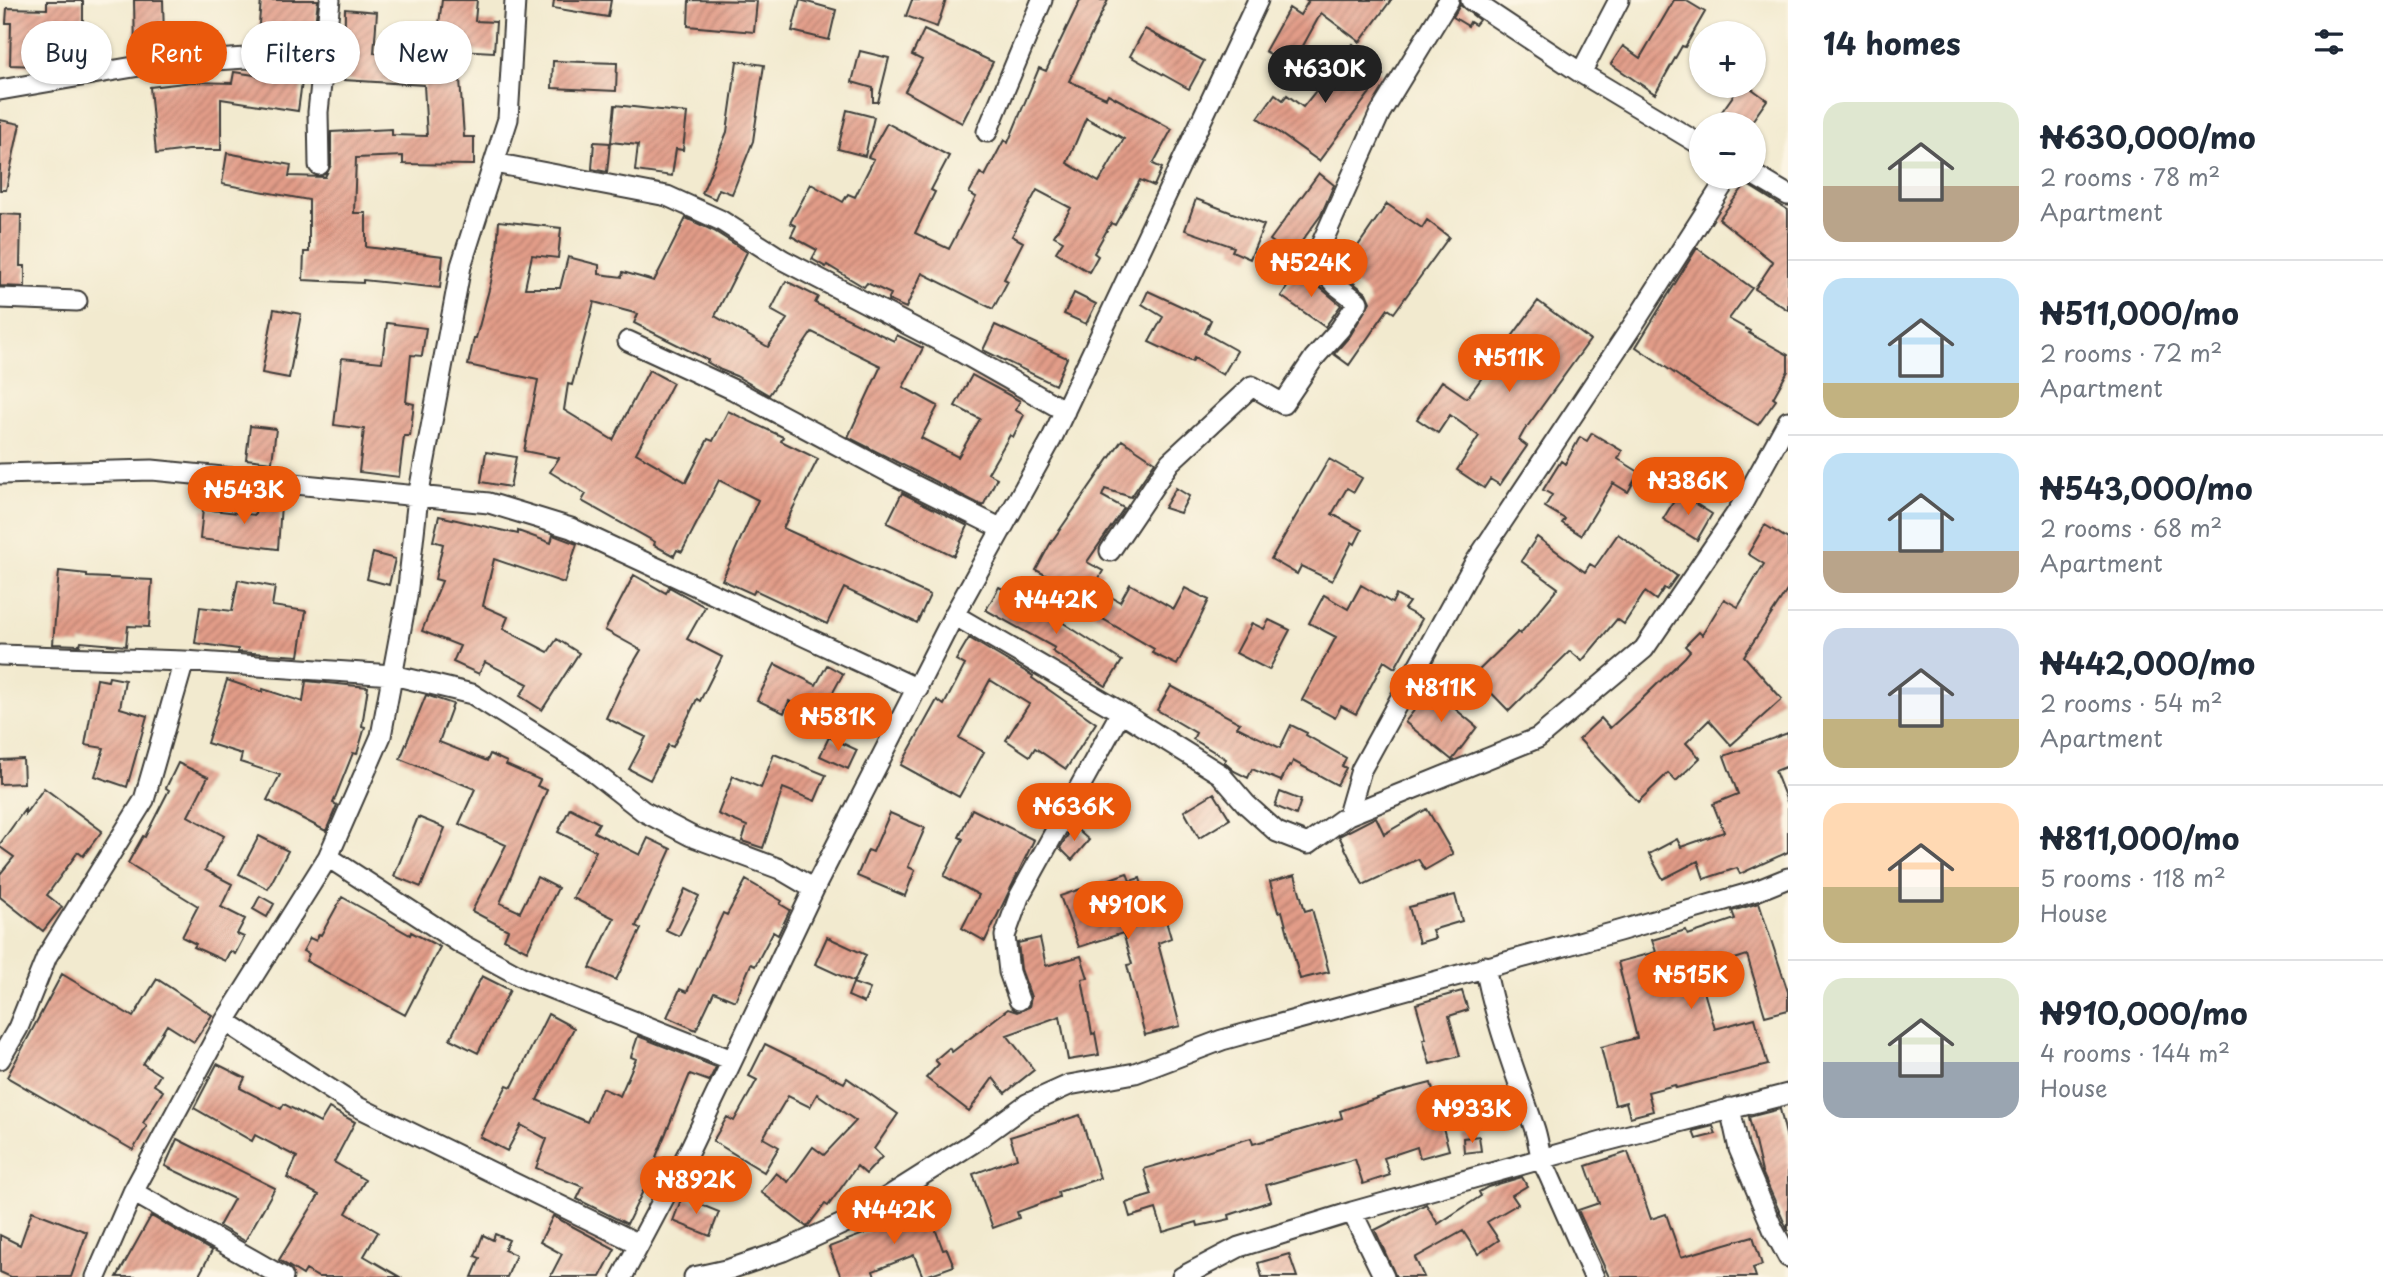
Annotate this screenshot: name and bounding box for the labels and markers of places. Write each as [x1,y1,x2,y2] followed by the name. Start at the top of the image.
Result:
[1276,46,1374,105] pin: ₦630K
[1262,240,1360,299] pin: ₦524K
[1460,334,1558,394] pin: ₦511K
[1639,458,1737,517] pin: ₦386K
[195,466,293,526] pin: ₦543K
[1007,576,1105,636] pin: ₦442K
[1392,664,1490,724] pin: ₦811K
[789,694,887,753] pin: ₦581K
[1025,784,1123,843] pin: ₦636K
[1079,881,1177,941] pin: ₦910K
[1642,951,1740,1011] pin: ₦515K
[1423,1086,1521,1145] pin: ₦933K
[647,1156,745,1216] pin: ₦892K
[845,1186,943,1246] pin: ₦442K

